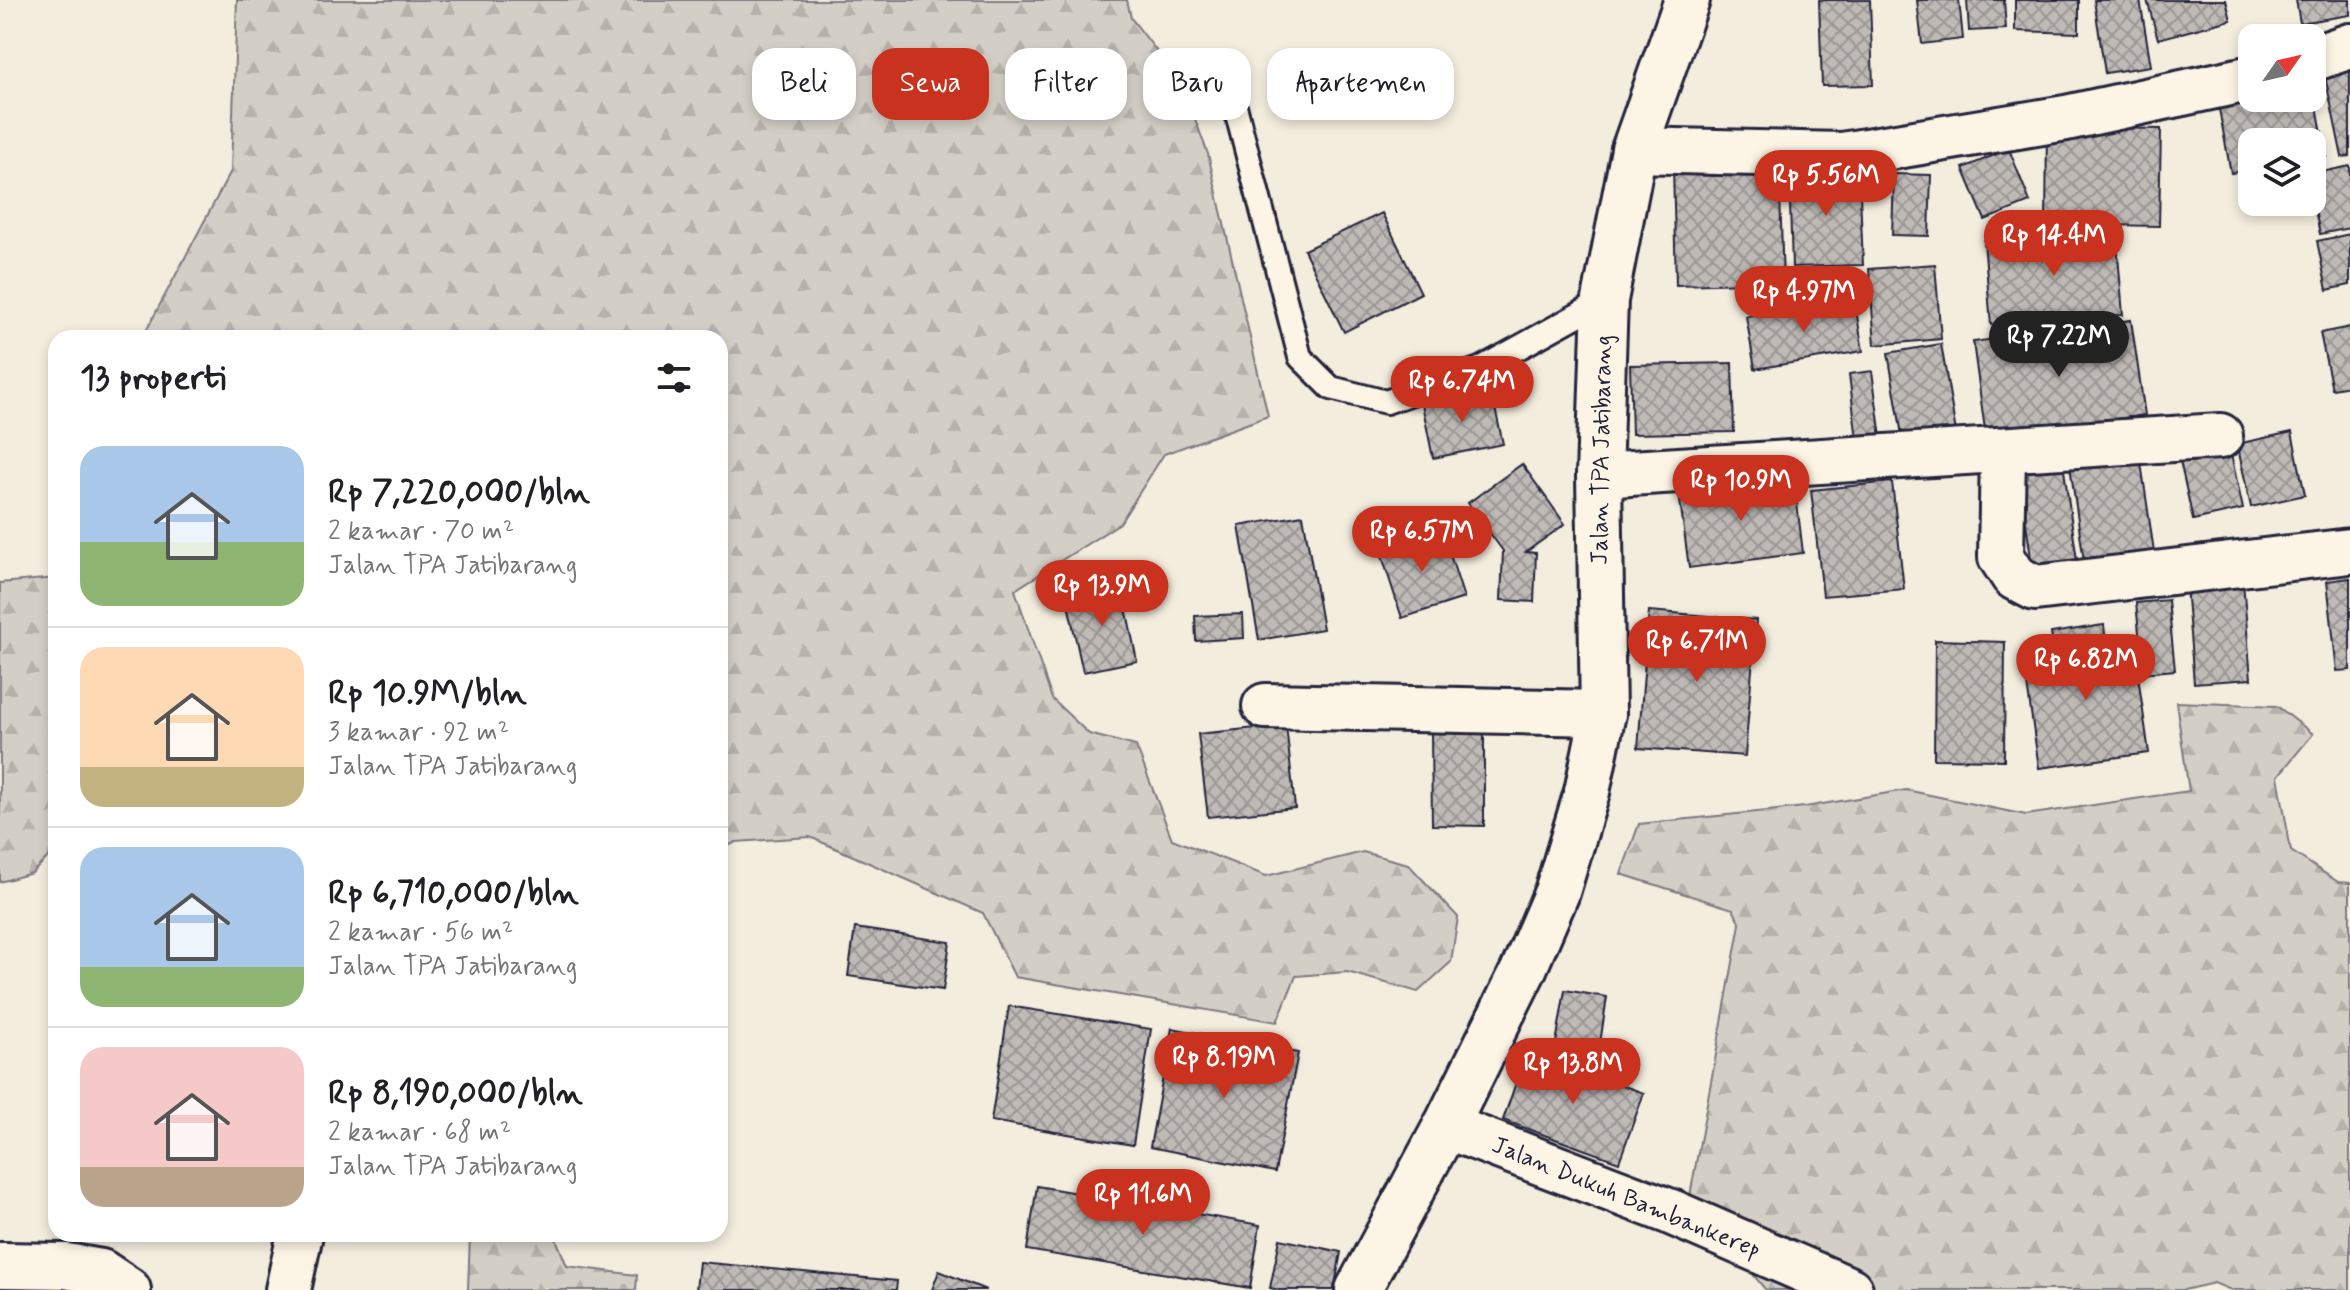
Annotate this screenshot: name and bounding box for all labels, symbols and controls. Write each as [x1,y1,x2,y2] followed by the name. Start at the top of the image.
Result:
[2238,24,2326,112] north arrow
[2238,24,2326,216] map controls
[752,48,856,120] chip: Beli
[872,48,989,120] chip: Sewa
[1005,48,1127,120] chip: Filter
[1143,48,1251,120] chip: Baru
[1267,48,1454,120] chip: Apartemen
[2238,128,2326,216] button: layers
[1743,150,1909,218] pin: Rp 5.56M
[1772,159,1880,193] text: Rp 5.56M
[1971,210,2137,278] pin: Rp 14.4M
[2002,219,2106,253] text: Rp 14.4M
[1721,266,1887,334] pin: Rp 4.97M
[1753,275,1855,309] text: Rp 4.97M
[1976,311,2142,379] pin: Rp 7.22M
[2007,320,2111,354] text: Rp 7.22M
[1584,335,1620,565] street label: Jalan TPA Jatibarang
[80,356,226,401] text: 13 properti
[652,356,696,400] icon: filters
[1379,356,1545,424] pin: Rp 6.74M
[1409,365,1515,399] text: Rp 6.74M
[1658,455,1824,523] pin: Rp 10.9M
[1690,464,1792,498] text: Rp 10.9M
[328,470,590,515] text: Rp 7,220,000/bln
[144,478,240,574] icon: home
[1339,506,1505,574] pin: Rp 6.57M
[328,515,514,549] text: 2 kamar · 70 m²
[1370,515,1474,549] text: Rp 6.57M
[328,549,577,583] text: Jalan TPA Jatibarang
[1019,560,1185,628] pin: Rp 13.9M
[1053,569,1151,603] text: Rp 13.9M
[1614,616,1780,684] pin: Rp 6.71M
[1646,625,1748,659] text: Rp 6.71M
[2003,634,2169,702] pin: Rp 6.82M
[2034,643,2138,677] text: Rp 6.82M
[328,671,527,716] text: Rp 10.9M/bln
[144,679,240,775] icon: home
[328,716,509,750] text: 3 kamar · 92 m²
[328,750,577,784] text: Jalan TPA Jatibarang
[328,871,579,916] text: Rp 6,710,000/bln
[144,879,240,975] icon: home
[328,916,513,950] text: 2 kamar · 56 m²
[328,950,577,984] text: Jalan TPA Jatibarang
[1141,1032,1307,1100] pin: Rp 8.19M
[1490,1038,1656,1106] pin: Rp 13.8M
[1172,1041,1276,1075] text: Rp 8.19M
[1523,1047,1623,1081] text: Rp 13.8M
[328,1071,583,1116] text: Rp 8,190,000/bln
[144,1079,240,1175] icon: home
[328,1116,511,1150] text: 2 kamar · 68 m²
[1487,1130,1765,1266] street label: Jalan Dukuh Bambankerep
[328,1150,577,1184] text: Jalan TPA Jatibarang
[1060,1169,1226,1237] pin: Rp 11.6M
[1094,1178,1192,1212] text: Rp 11.6M

